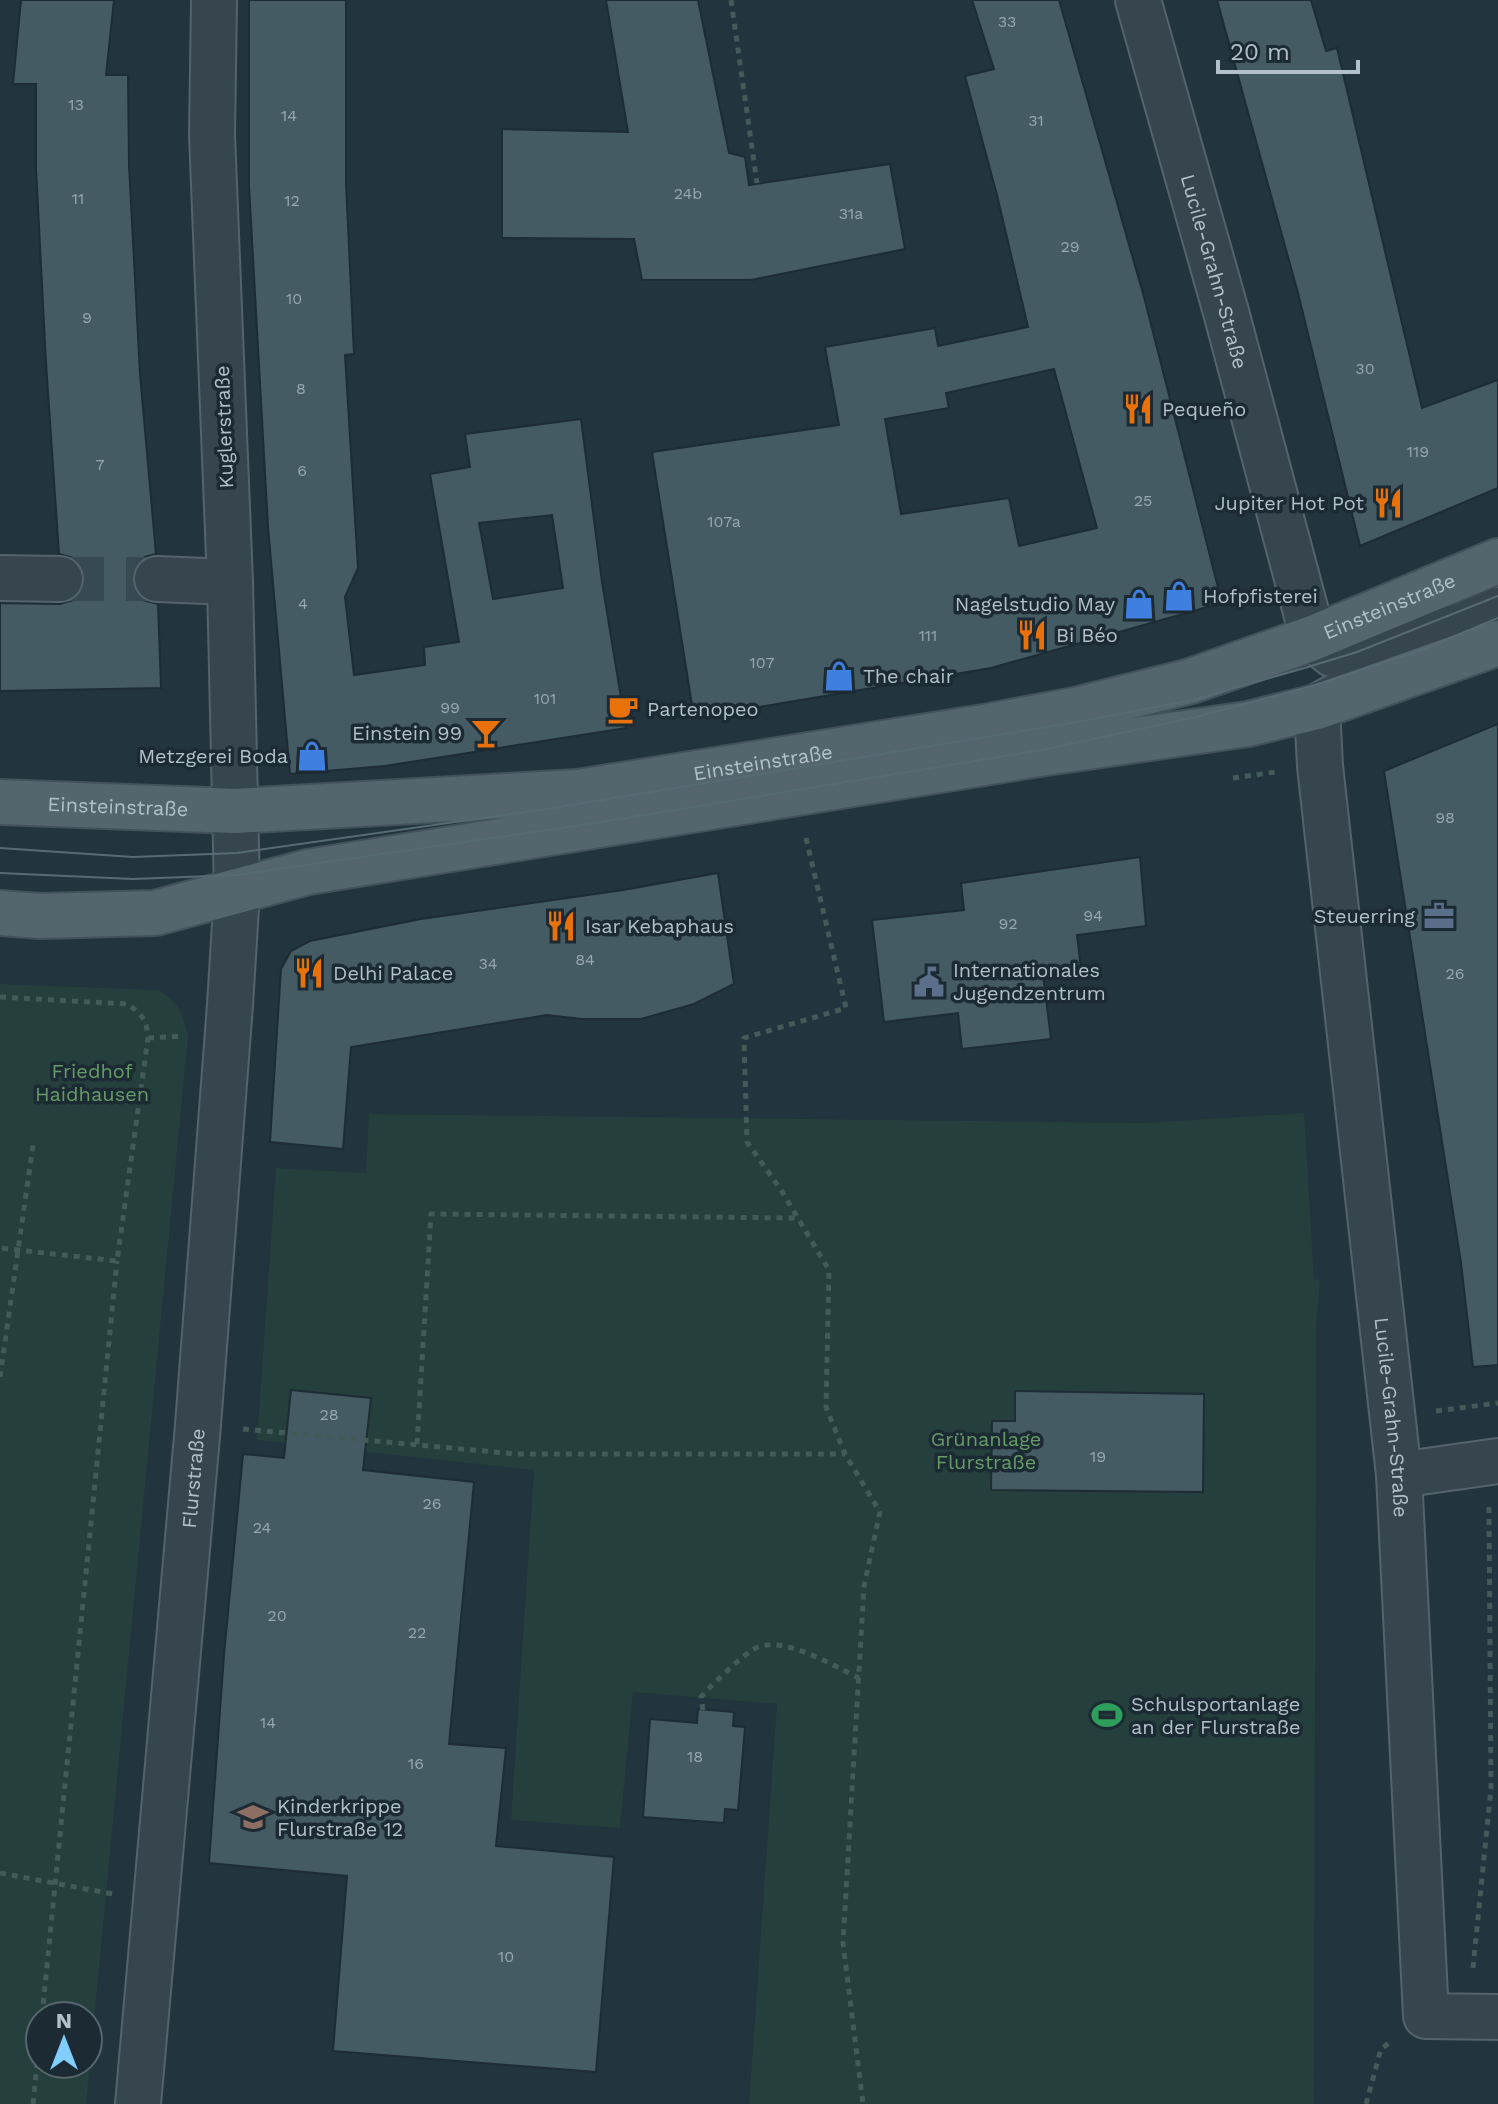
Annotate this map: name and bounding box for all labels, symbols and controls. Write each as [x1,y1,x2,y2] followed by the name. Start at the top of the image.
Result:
[998,12,1016,31] house number: 33
[1218,24,1358,74] scale bar
[1230,38,1290,66] text: 20 m
[68,95,84,114] house number: 13
[281,106,297,125] house number: 14
[1028,111,1044,130] house number: 31
[1176,171,1253,371] street label: Lucile-Grahn-Straße
[674,184,702,203] house number: 24b
[72,189,84,208] house number: 11
[284,191,300,210] house number: 12
[839,204,863,223] house number: 31a
[1060,237,1080,256] house number: 29
[286,289,302,308] house number: 10
[82,308,92,327] house number: 9
[1355,359,1375,378] house number: 30
[210,365,238,489] street label: Kuglerstraße
[296,379,306,398] house number: 8
[1121,392,1155,426] restaurant icon: Pequeño
[1162,397,1246,421] place label: Pequeño
[1407,442,1429,461] house number: 119
[96,455,105,474] house number: 7
[297,461,307,480] house number: 6
[1371,486,1405,520] restaurant icon: Jupiter Hot Pot
[1134,491,1152,510] house number: 25
[1214,491,1365,515] place label: Jupiter Hot Pot
[707,512,741,531] house number: 107a
[1320,568,1459,644] street label: Einsteinstraße
[1162,579,1196,613] shop icon: Hofpfisterei
[1203,584,1318,608] place label: Hofpfisterei
[1122,587,1156,621] shop icon: Nagelstudio May
[955,592,1116,616] place label: Nagelstudio May
[298,594,308,613] house number: 4
[1015,618,1049,652] restaurant icon: Bi Béo
[1056,623,1118,647] place label: Bi Béo
[919,626,937,645] house number: 111
[750,653,774,672] house number: 107
[822,659,856,693] shop icon: The chair
[863,664,954,688] place label: The chair
[534,689,556,708] house number: 101
[606,692,640,726] cafe icon: Partenopeo
[647,697,758,721] place label: Partenopeo
[440,698,460,717] house number: 99
[469,716,503,750] bar icon: Einstein 99
[352,721,462,745] place label: Einstein 99
[295,739,329,773] shop icon: Metzgerei Boda
[692,739,834,785] street label: Einsteinstraße
[138,744,288,768] place label: Metzgerei Boda
[47,792,189,821] street label: Einsteinstraße
[1435,808,1455,827] house number: 98
[1422,899,1456,933] office icon: Steuerring
[1314,904,1415,928] place label: Steuerring
[1083,906,1103,925] house number: 94
[544,909,578,943] restaurant icon: Isar Kebaphaus
[585,914,734,938] place label: Isar Kebaphaus
[998,914,1018,933] house number: 92
[575,950,595,969] house number: 84
[478,954,498,973] house number: 34
[292,956,326,990] restaurant icon: Delhi Palace
[953,958,1106,1005] place label: Internationales Jugendzentrum
[333,961,453,985] place label: Delhi Palace
[1445,964,1465,983] house number: 26
[912,965,946,999] public building icon: Internationales Jugendzentrum
[35,1059,149,1106] park label: Friedhof Haidhausen
[1370,1316,1413,1518] street label: Lucile-Grahn-Straße
[319,1405,339,1424] house number: 28
[177,1427,210,1530] street label: Flurstraße
[931,1427,1041,1474] park label: Grünanlage Flurstraße
[1090,1447,1106,1466] house number: 19
[422,1494,442,1513] house number: 26
[253,1518,272,1537] house number: 24
[267,1606,287,1625] house number: 20
[408,1623,426,1642] house number: 22
[1131,1692,1301,1739] place label: Schulsportanlage an der Flurstraße
[1090,1698,1124,1732] sports icon: Schulsportanlage an der Flurstraße
[260,1713,276,1732] house number: 14
[687,1747,703,1766] house number: 18
[408,1754,424,1773] house number: 16
[277,1794,403,1841] place label: Kinderkrippe Flurstraße 12
[236,1800,270,1834] school or university icon: Kinderkrippe Flurstraße 12
[498,1947,514,1966] house number: 10
[24,2000,104,2080] north arrow
[56,2008,72,2033] text: N

